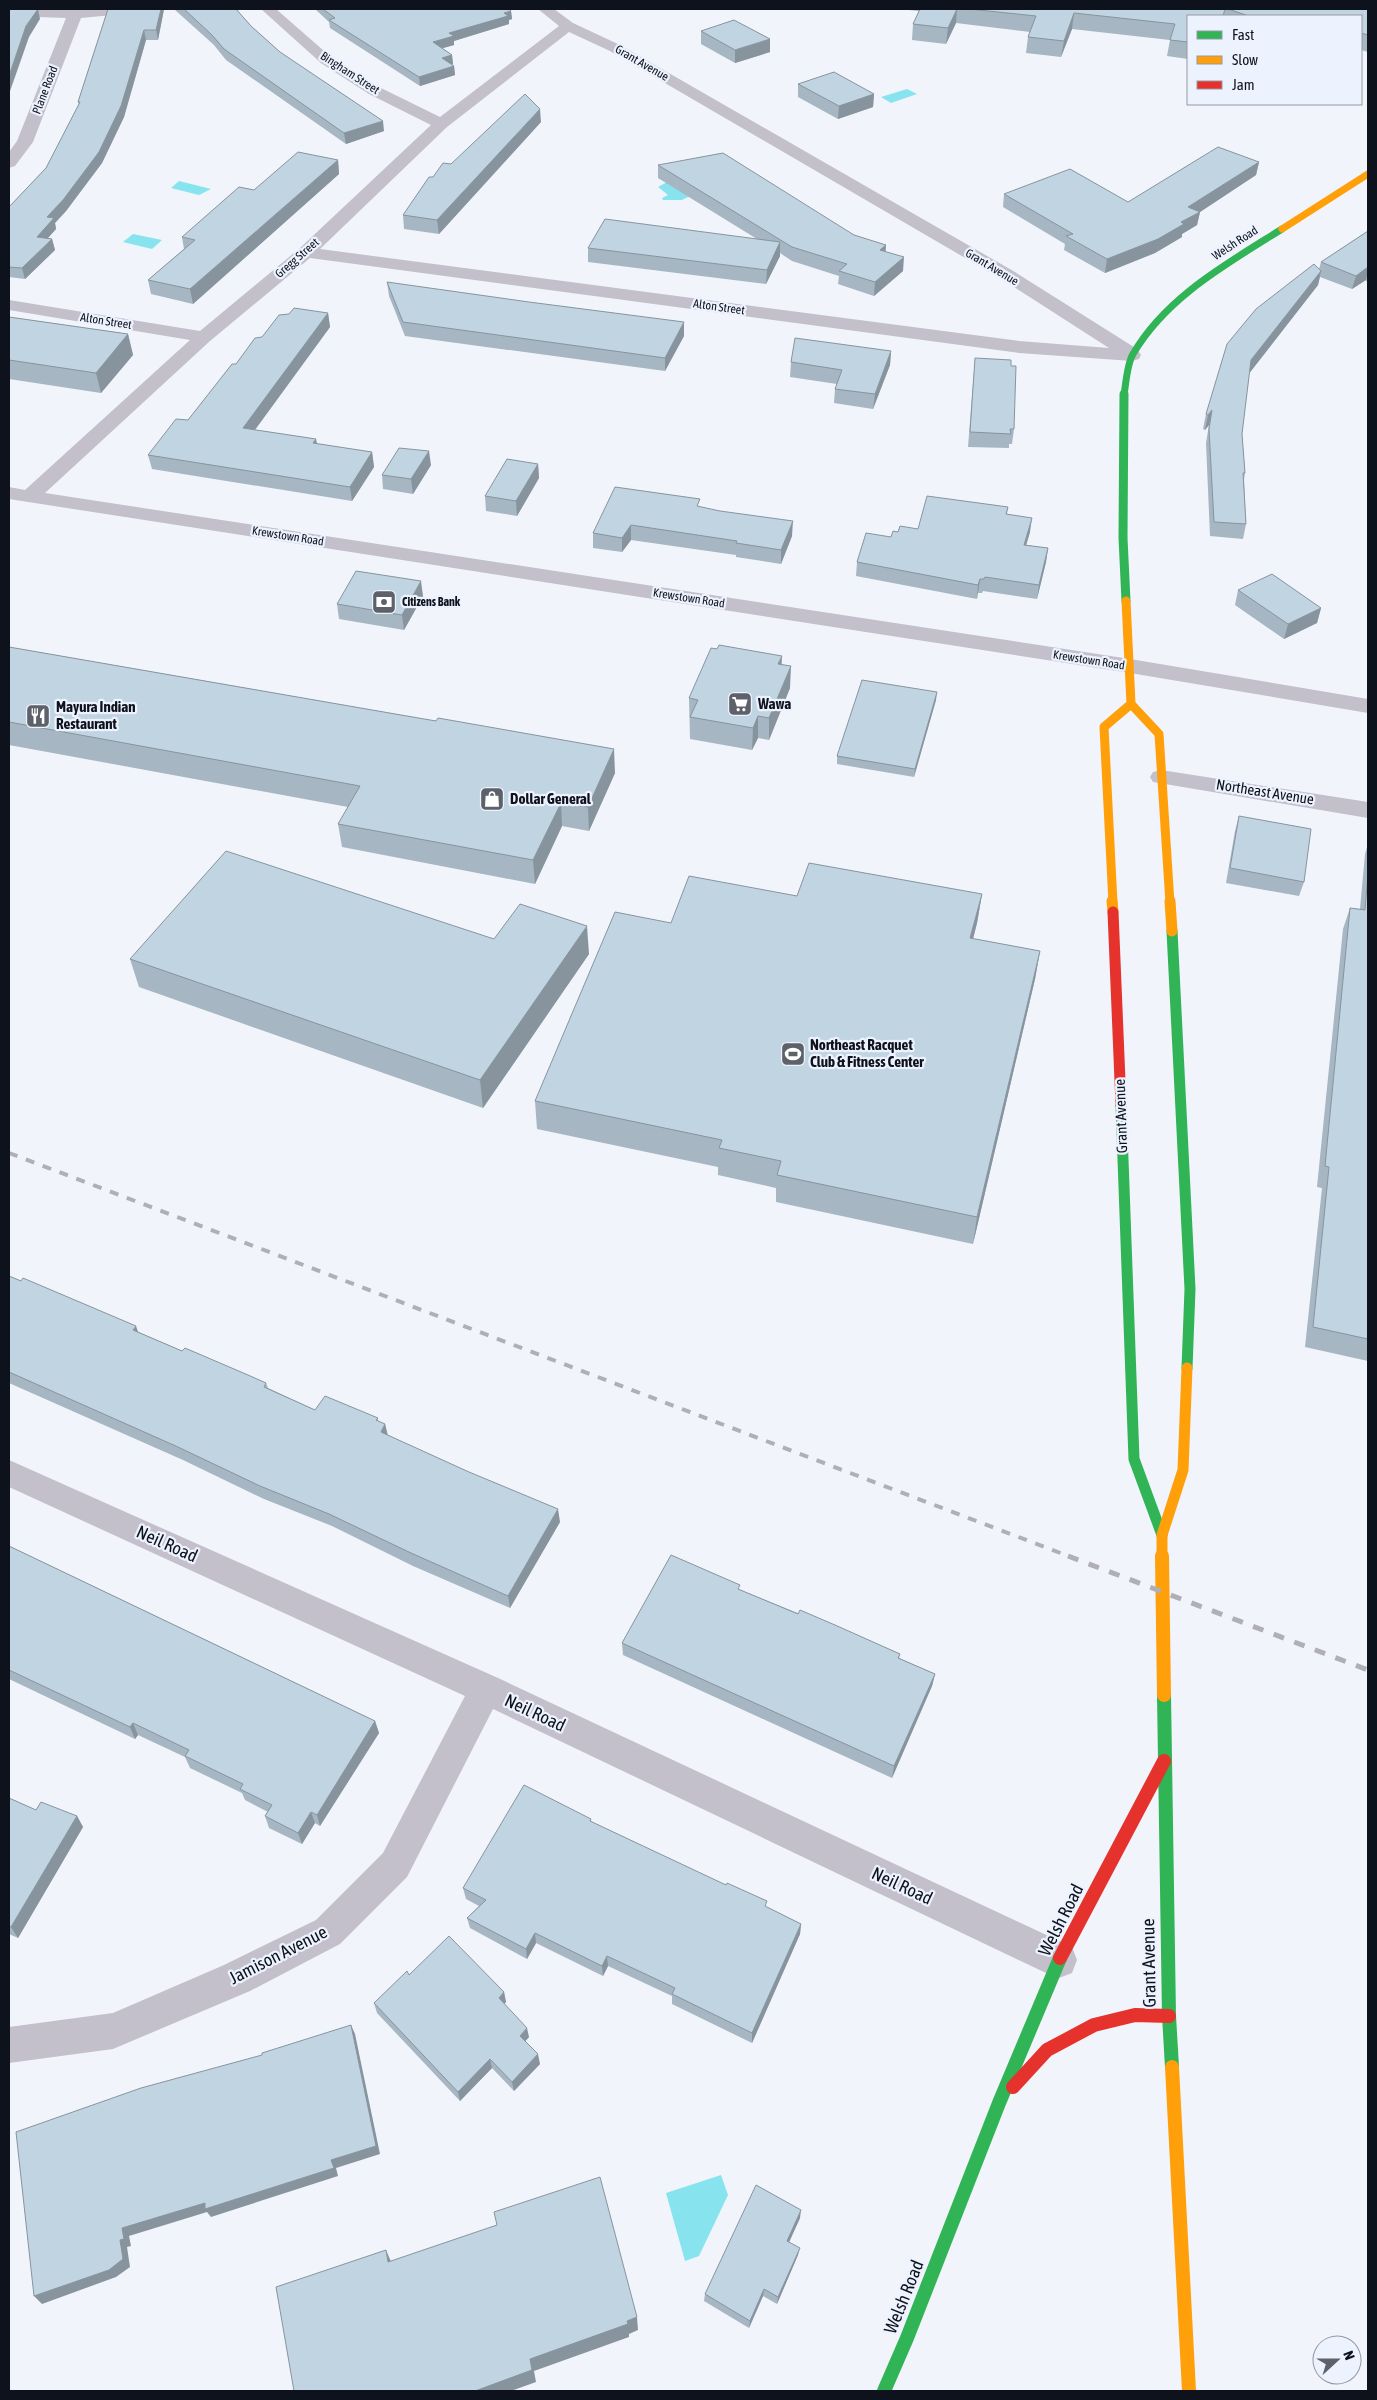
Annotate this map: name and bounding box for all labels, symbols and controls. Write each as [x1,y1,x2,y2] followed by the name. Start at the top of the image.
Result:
[1187,15,1362,105] legend
[1232,26,1254,43] text: Fast
[613,42,671,84] street label: Grant Avenue
[318,49,383,98] street label: Bingham Street
[1232,51,1258,68] text: Slow
[29,64,61,116] street label: Plane Road
[1232,76,1255,93] text: Jam
[1210,223,1260,263] street label: Welsh Road
[272,235,322,281] street label: Gregg Street
[963,246,1021,288] street label: Grant Avenue
[692,296,746,318] street label: Alton Street
[79,310,133,332] street label: Alton Street
[251,523,325,549] street label: Krewstown Road
[652,585,726,611] street label: Krewstown Road
[371,589,397,615] bank icon: Citizens Bank
[402,595,461,609] place label: Citizens Bank
[1052,647,1126,673] street label: Krewstown Road
[727,691,753,717] supermarket icon: Wawa
[757,695,791,712] place label: Wawa
[56,698,136,732] place label: Mayura Indian Restaurant
[25,703,51,729] restaurant icon: Mayura Indian Restaurant
[1215,775,1315,808] street label: Northeast Avenue
[479,786,505,812] shop icon: Dollar General
[510,790,592,807] place label: Dollar General
[810,1036,924,1070] place label: Northeast Racquet Club & Fitness Center
[780,1041,806,1067] sports icon: Northeast Racquet Club & Fitness Center
[1111,1078,1130,1153] street label: Grant Avenue
[133,1521,201,1566] street label: Neil Road
[502,1689,569,1736] street label: Neil Road
[869,1862,936,1909] street label: Neil Road
[1034,1881,1087,1959] street label: Welsh Road
[1137,1918,1160,2008] street label: Grant Avenue
[225,1921,330,1988] street label: Jamison Avenue
[879,2257,928,2337] street label: Welsh Road
[1312,2335,1362,2385] north arrow
[1340,2349,1358,2362] text: N

